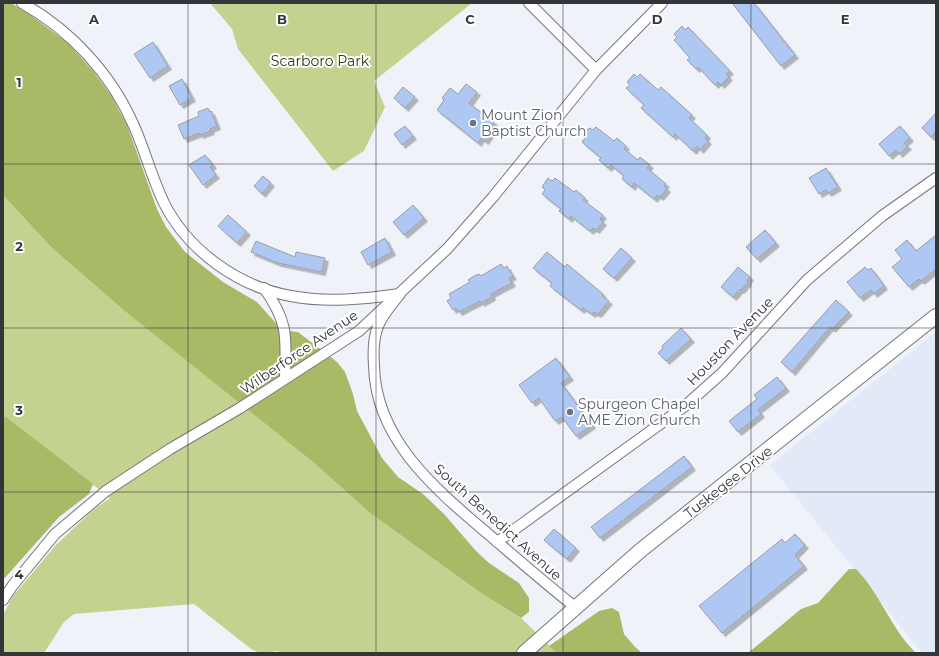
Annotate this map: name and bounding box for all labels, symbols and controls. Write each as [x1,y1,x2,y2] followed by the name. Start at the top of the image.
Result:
[88,11,100,27] text: A
[277,11,287,27] text: B
[465,11,475,27] text: C
[652,11,663,27] text: D
[841,11,850,27] text: E
[271,52,370,70] park label: Scarboro Park
[16,74,22,90] text: 1
[481,106,586,140] place label: Mount Zion Baptist Church
[468,118,478,128] marker: Mount Zion Baptist Church
[15,238,23,254] text: 2
[683,293,777,389] street label: Houston Avenue
[237,306,361,398] street label: Wilberforce Avenue
[578,395,701,429] place label: Spurgeon Chapel AME Zion Church
[14,402,23,418] text: 3
[565,407,575,417] marker: Spurgeon Chapel AME Zion Church
[680,442,776,522] street label: Tuskegee Drive
[430,460,566,584] street label: South Benedict Avenue
[15,566,24,582] text: 4

